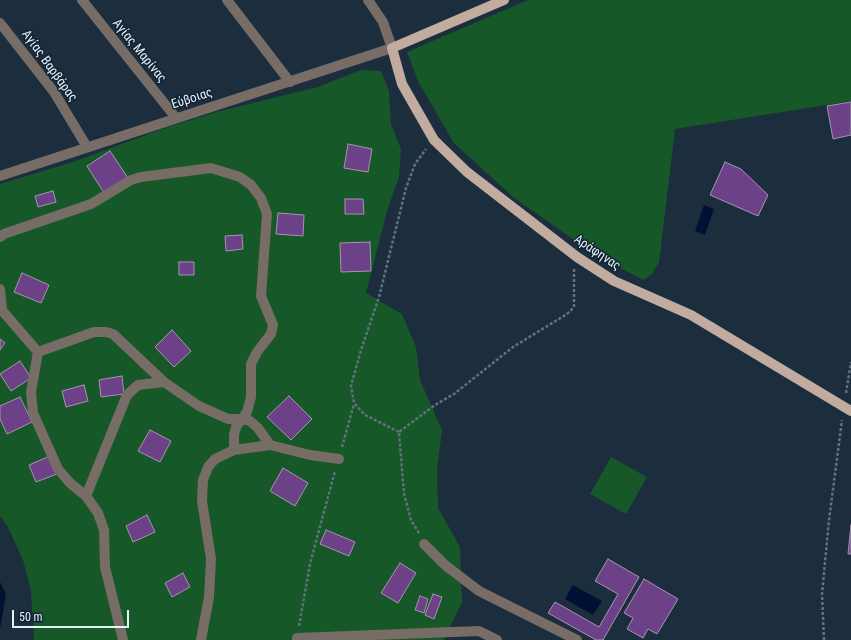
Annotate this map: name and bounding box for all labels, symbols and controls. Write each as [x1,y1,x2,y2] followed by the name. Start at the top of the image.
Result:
[109,16,169,86] street label: Αγίας Μαρίνας
[18,27,80,105] street label: Αγίας Βαρβάρας
[170,85,214,113] street label: Εύβοιας
[571,232,623,274] street label: Αράφηνας
[14,602,131,628] scale bar
[19,610,43,624] text: 50 m

